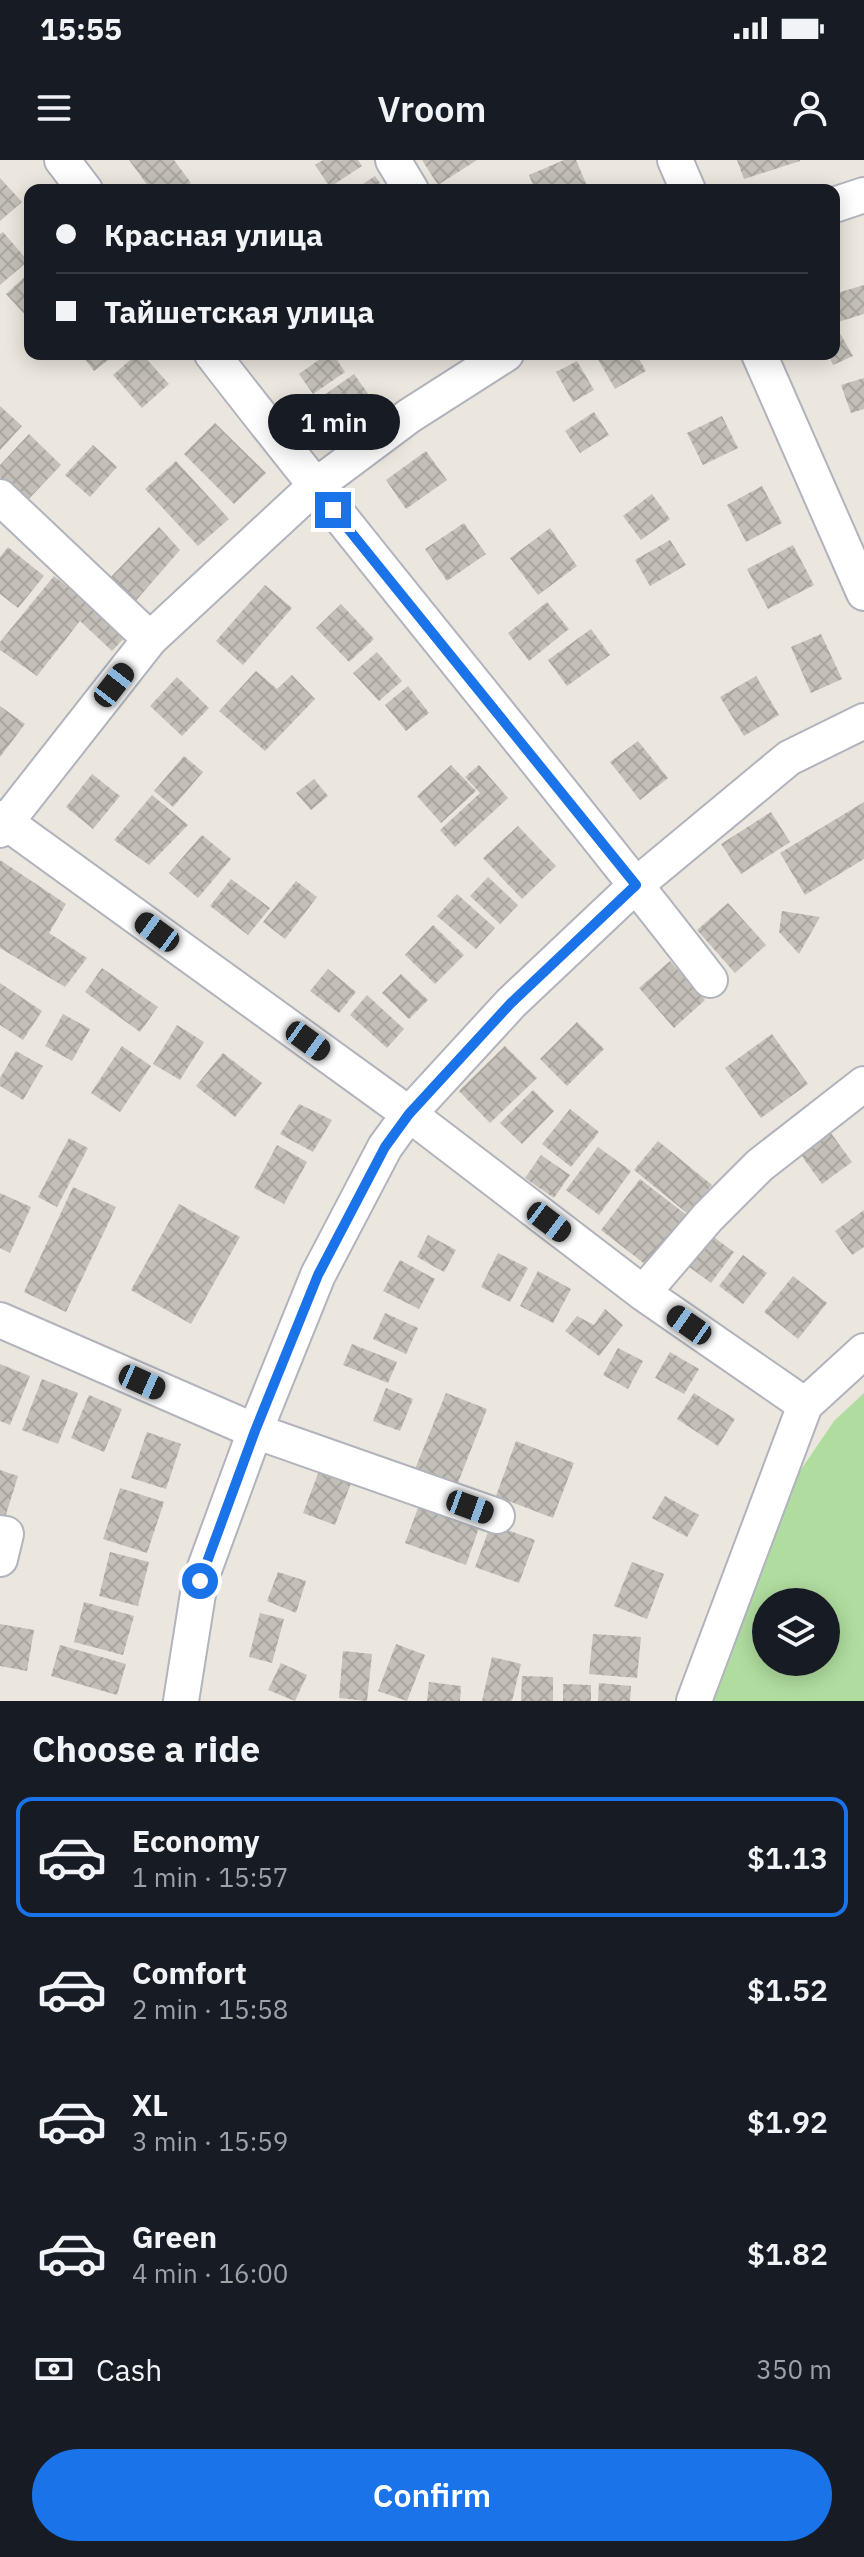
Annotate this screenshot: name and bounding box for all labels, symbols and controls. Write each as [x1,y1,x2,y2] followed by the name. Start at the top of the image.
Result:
[40,9,122,48] text: 15:55
[378,85,486,132] text: Vroom
[32,86,76,130] icon: menu
[788,86,832,130] icon: person
[104,215,323,254] text: Красная улица
[104,292,374,331] text: Тайшетская улица
[267,394,399,450] callout: 1 min
[300,405,368,439] text: 1 min
[315,492,351,528] route end
[90,659,138,711] car
[131,908,183,956] car
[282,1017,334,1065] car
[523,1198,575,1246] car
[662,1301,716,1349] car
[115,1361,169,1403] car
[443,1488,497,1526] car
[182,1563,218,1599] route start
[752,1588,840,1676] map controls
[752,1588,840,1676] button: layers
[32,1725,260,1772] text: Choose a ride
[36,1821,108,1893] icon: car
[132,1821,260,1860] text: Economy
[747,1838,828,1877] text: $1.13
[132,1860,288,1894] text: 1 min · 15:57
[36,1953,108,2025] icon: car
[132,1953,247,1992] text: Comfort
[747,1970,828,2009] text: $1.52
[132,1992,288,2026] text: 2 min · 15:58
[36,2085,108,2157] icon: car
[132,2085,168,2124] text: XL
[747,2102,828,2141] text: $1.92
[132,2124,288,2158] text: 3 min · 15:59
[36,2217,108,2289] icon: car
[132,2217,217,2256] text: Green
[747,2234,828,2273] text: $1.82
[132,2256,288,2290] text: 4 min · 16:00
[32,2347,76,2391] icon: cash
[96,2350,162,2389] text: Cash
[756,2352,832,2386] text: 350 m
[32,2449,832,2541] button: Confirm

